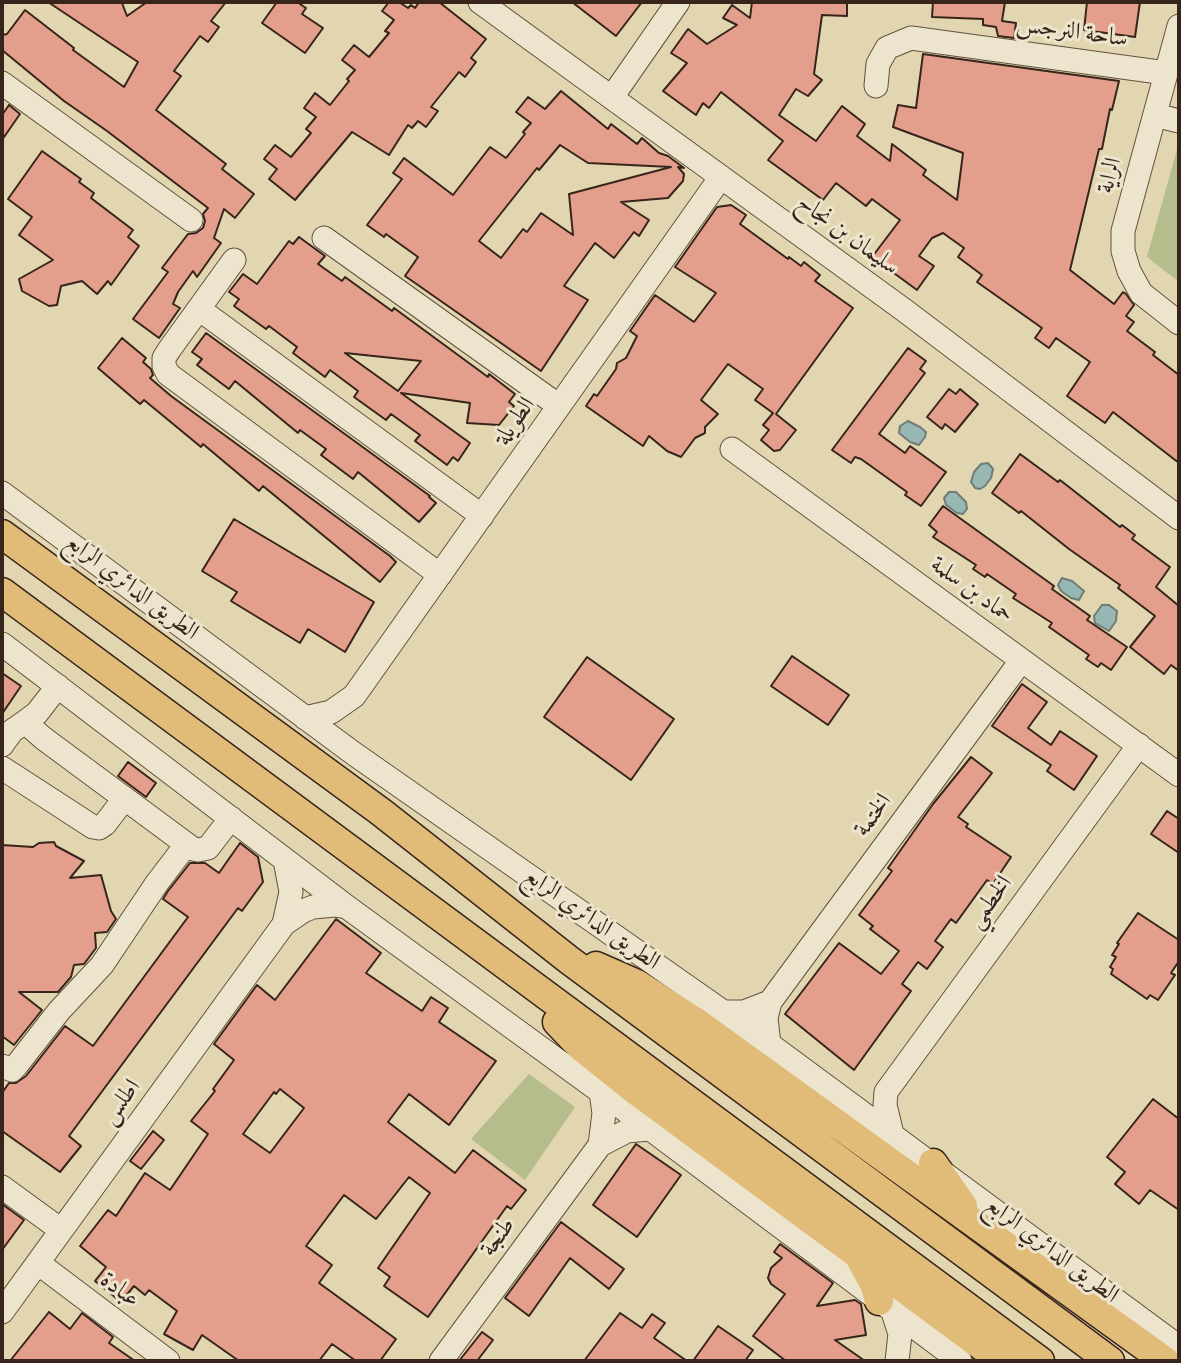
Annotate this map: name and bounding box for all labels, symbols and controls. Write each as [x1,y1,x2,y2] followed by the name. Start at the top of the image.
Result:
[1015,11,1129,55] street label: ساحة النرجس
[1092,155,1130,197] street label: الراية
[790,189,904,283] street label: سليمان بن نجاح
[489,392,543,452] street label: الطويلة
[58,528,204,648] street label: الطريق الدائري الرابع
[924,551,1018,631] street label: حماد بن سلمة
[849,789,899,843] street label: الختمة
[517,862,665,978] street label: الطريق الدائري الرابع
[962,871,1020,935] street label: الخطمي
[96,1075,148,1131] street label: اطلس
[978,1191,1124,1311] street label: الطريق الدائري الرابع
[475,1213,523,1263] street label: طنجة
[93,1267,145,1315] street label: عبادة

